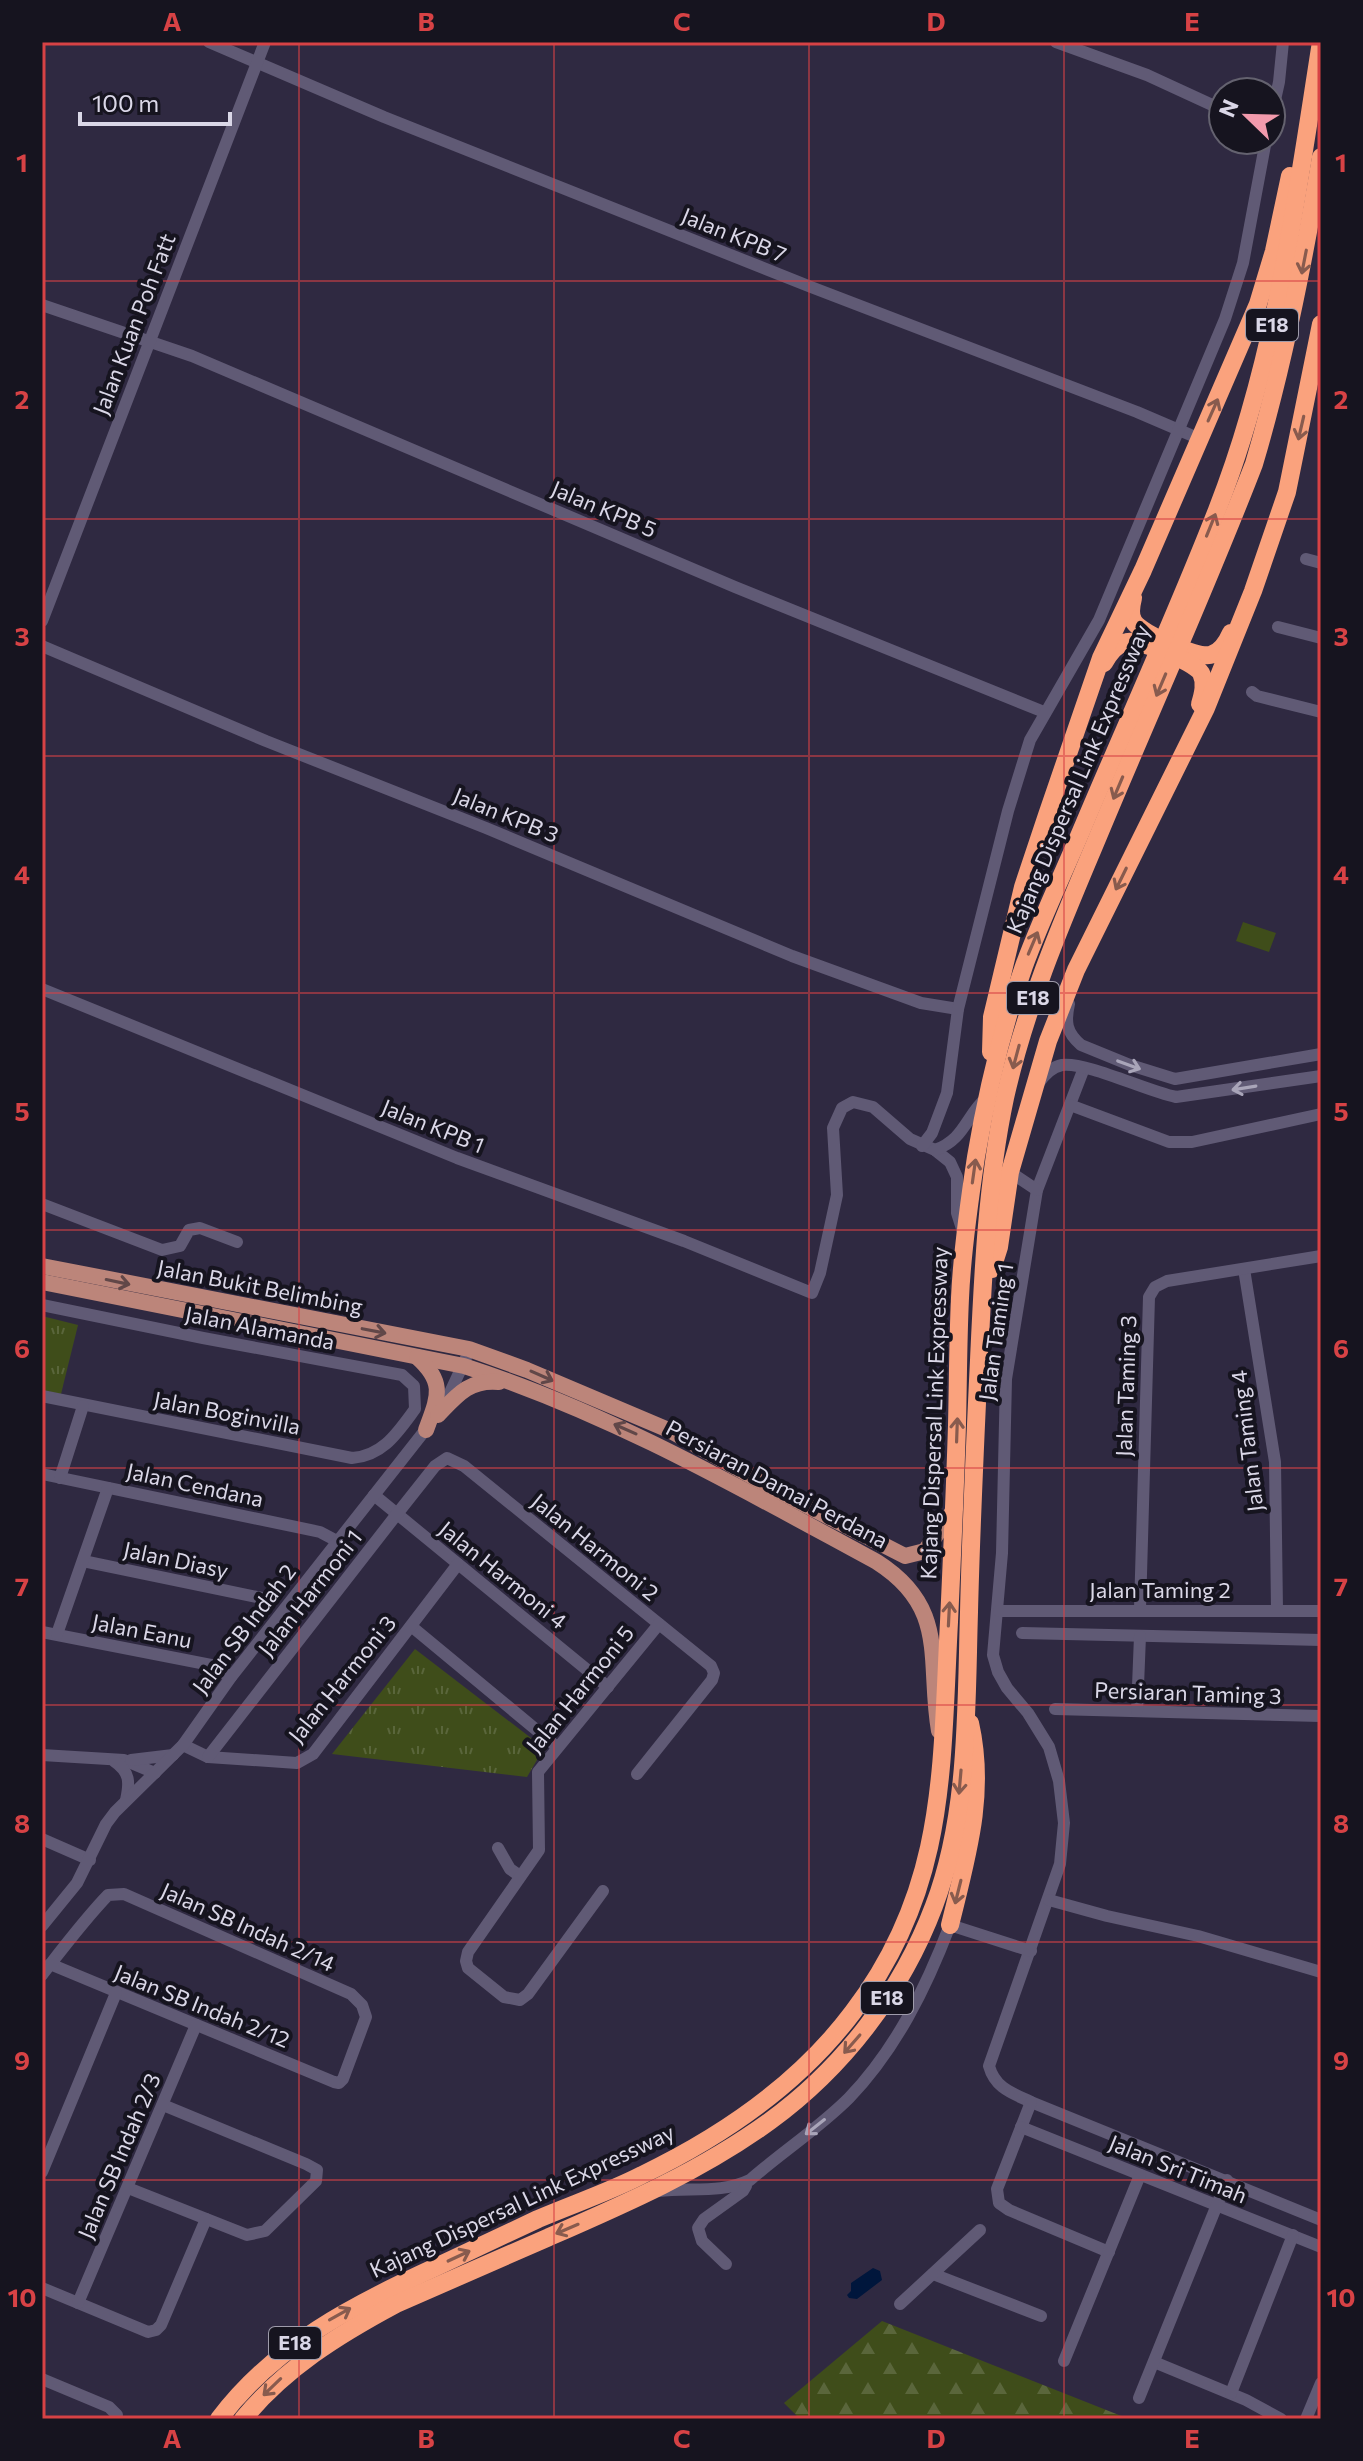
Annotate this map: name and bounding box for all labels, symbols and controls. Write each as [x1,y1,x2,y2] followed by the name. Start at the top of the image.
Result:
[163,5,182,36] text: A
[417,5,435,36] text: B
[673,5,691,36] text: C
[926,5,946,36] text: D
[1184,5,1200,36] text: E
[80,76,230,126] scale bar
[1207,76,1287,156] north arrow
[92,88,159,117] text: 100 m
[1212,95,1244,121] text: N
[16,146,28,177] text: 1
[1335,146,1347,177] text: 1
[678,201,790,268] street label: Jalan KPB 7
[87,229,181,418] street label: Jalan Kuan Poh Fatt
[1295,248,1310,274] one-way arrow
[1246,309,1298,341] road number: E18
[15,383,29,414] text: 2
[1334,383,1348,414] text: 2
[1206,399,1221,423] one-way arrow
[1293,414,1308,440] one-way arrow
[548,474,661,543] street label: Jalan KPB 5
[1205,513,1219,538] one-way arrow
[14,620,30,651] text: 3
[1000,620,1155,937] street label: Kajang Dispersal Link Expressway
[1333,620,1349,651] text: 3
[1153,673,1168,697] one-way arrow
[1110,775,1125,800] one-way arrow
[450,781,563,848] street label: Jalan KPB 3
[14,858,30,889] text: 4
[1333,858,1349,889] text: 4
[1113,866,1128,890] one-way arrow
[1027,931,1042,956] one-way arrow
[1007,982,1059,1014] road number: E18
[1008,1043,1023,1069] one-way arrow
[1116,1059,1141,1073] one-way arrow
[1232,1081,1257,1096] one-way arrow
[378,1093,488,1158] street label: Jalan KPB 1
[14,1095,30,1126] text: 5
[1333,1095,1349,1126] text: 5
[967,1159,982,1185] one-way arrow
[914,1246,953,1580] street label: Kajang Dispersal Link Expressway
[155,1253,365,1320] street label: Jalan Bukit Belimbing
[972,1261,1019,1402] street label: Jalan Taming 1
[105,1275,131,1290] one-way arrow
[183,1300,337,1355] street label: Jalan Alamanda
[1110,1315,1141,1457] street label: Jalan Taming 3
[360,1324,386,1339] one-way arrow
[14,1332,30,1363] text: 6
[1333,1332,1349,1363] text: 6
[1224,1369,1269,1513] street label: Jalan Taming 4
[529,1370,554,1385] one-way arrow
[152,1385,303,1440] street label: Jalan Boginvilla
[662,1414,893,1554] street label: Persiaran Damai Perdana
[949,1418,965,1444] one-way arrow
[613,1421,637,1436] one-way arrow
[124,1457,266,1512] street label: Jalan Cendana
[526,1487,664,1606] street label: Jalan Harmoni 2
[434,1515,573,1634] street label: Jalan Harmoni 4
[252,1524,367,1661] street label: Jalan Harmoni 1
[121,1535,231,1584] street label: Jalan Diasy
[186,1559,301,1699] street label: Jalan SB Indah 2
[15,1570,29,1601] text: 7
[1334,1570,1348,1601] text: 7
[1089,1576,1231,1603] street label: Jalan Taming 2
[942,1601,957,1628] one-way arrow
[90,1608,194,1653] street label: Jalan Eanu
[282,1610,401,1748] street label: Jalan Harmoni 3
[520,1620,639,1758] street label: Jalan Harmoni 5
[1094,1676,1282,1709] street label: Persiaran Taming 3
[952,1768,967,1795] one-way arrow
[14,1807,30,1838] text: 8
[1333,1807,1349,1838] text: 8
[157,1876,339,1977] street label: Jalan SB Indah 2/14
[950,1878,965,1904] one-way arrow
[111,1958,294,2053] street label: Jalan SB Indah 2/12
[861,1982,913,2014] road number: E18
[844,2034,862,2054] one-way arrow
[14,2044,30,2075] text: 9
[1333,2044,1349,2075] text: 9
[71,2069,166,2243] street label: Jalan SB Indah 2/3
[365,2118,678,2283] street label: Kajang Dispersal Link Expressway
[805,2118,826,2135] one-way arrow
[1105,2129,1251,2208] street label: Jalan Sri Timah
[556,2222,580,2237] one-way arrow
[446,2248,470,2263] one-way arrow
[7,2281,37,2312] text: 10
[1326,2281,1356,2312] text: 10
[328,2305,351,2321] one-way arrow
[269,2327,321,2359] road number: E18
[262,2378,282,2397] one-way arrow
[163,2422,182,2453] text: A
[417,2422,435,2453] text: B
[673,2422,691,2453] text: C
[926,2422,946,2453] text: D
[1184,2422,1200,2453] text: E

